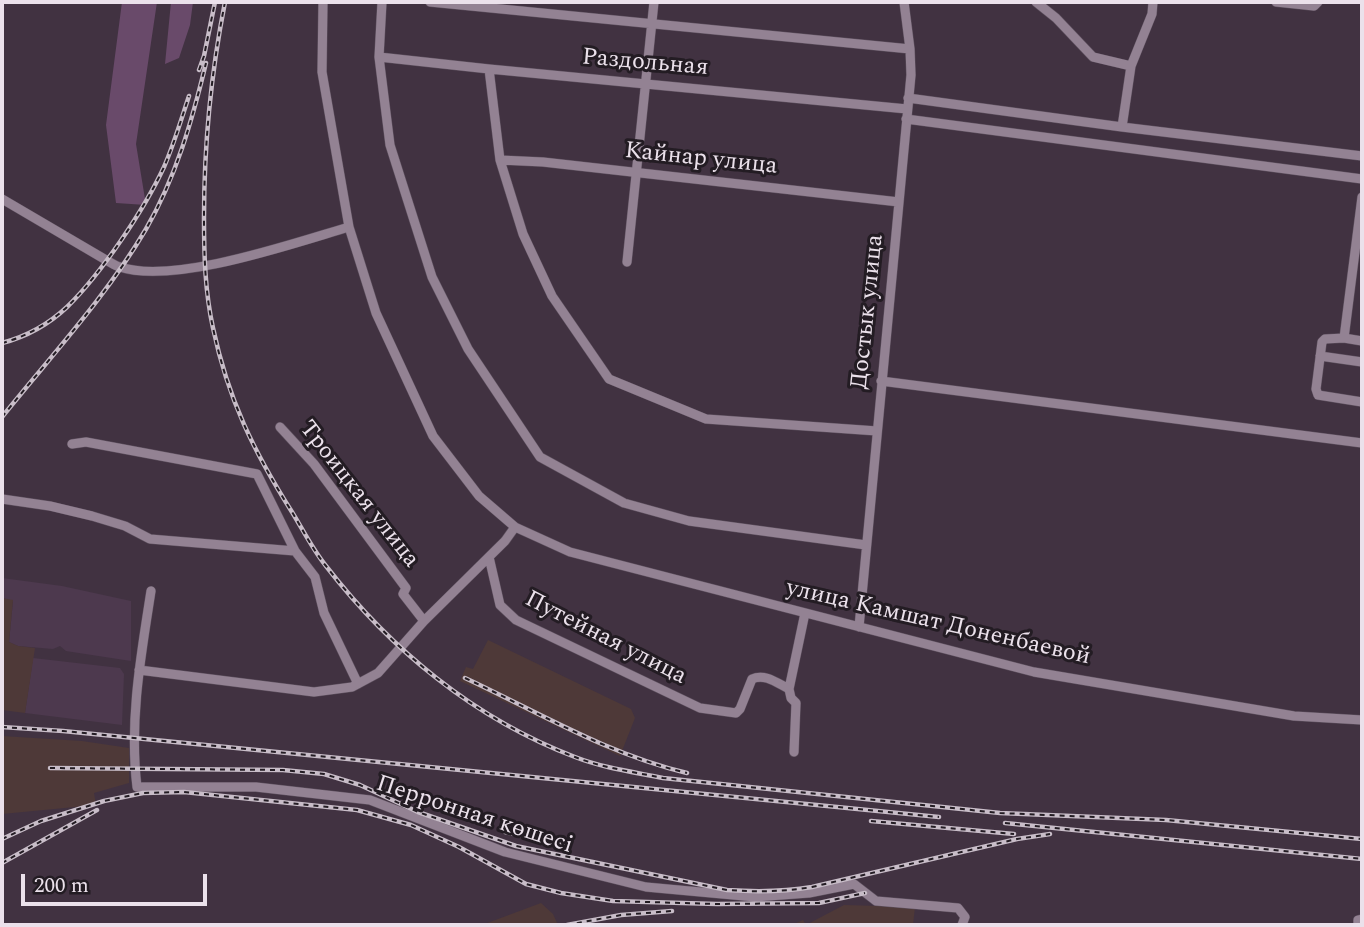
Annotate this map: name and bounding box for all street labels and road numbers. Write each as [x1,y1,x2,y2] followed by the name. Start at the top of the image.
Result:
[581,44,709,84] street label: Раздольная
[623,138,779,182] street label: Кайнар улица
[847,233,891,391] street label: Достык улица
[292,416,424,574] street label: Троицкая улица
[783,575,1093,673] street label: улица Камшат Доненбаевой
[519,586,691,692] street label: Путейная улица
[372,771,576,861] street label: Перронная көшесі

